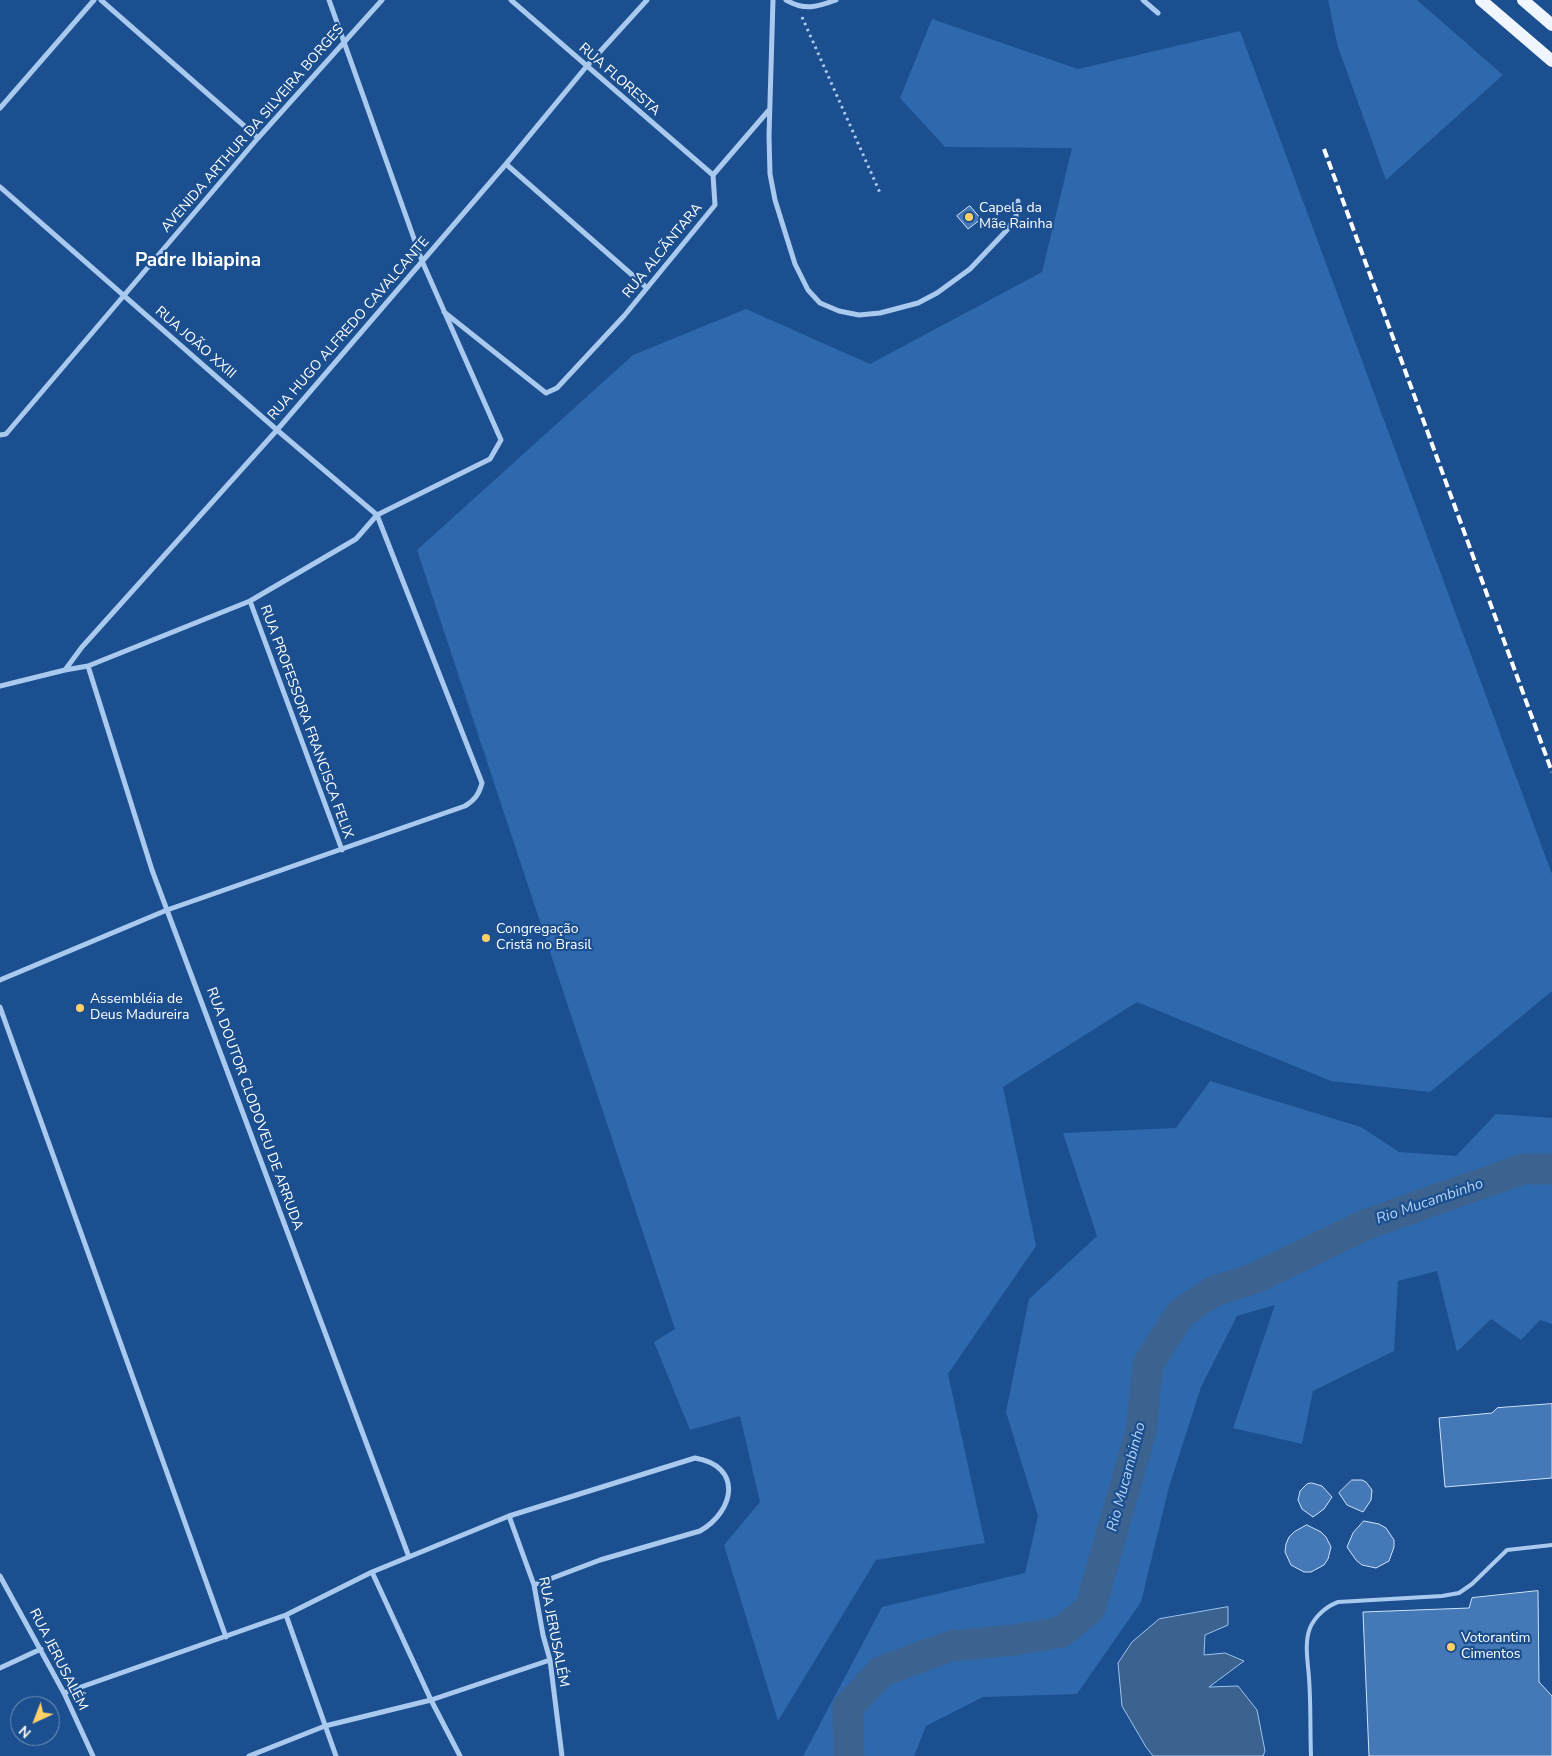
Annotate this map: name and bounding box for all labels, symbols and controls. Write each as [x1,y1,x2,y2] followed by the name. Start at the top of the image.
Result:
[158,22,348,236] street label: AVENIDA ARTHUR DA SILVEIRA BORGES
[575,40,663,120] street label: RUA FLORESTA
[620,200,706,302] street label: RUA ALCÃNTARA
[979,201,1053,233] place label: Capela da Mãe Rainha
[963,211,975,223] marker: Capela da Mãe Rainha
[265,234,433,424] street label: RUA HUGO ALFREDO CAVALCANTE
[135,250,261,272] district label: Padre Ibiapina
[151,303,239,383] street label: RUA JOÃO XXIII
[256,603,356,841] street label: RUA PROFESSORA FRANCISCA FELIX
[496,922,592,954] place label: Congregação Cristã no Brasil
[480,932,492,944] marker: Congregação Cristã no Brasil
[202,985,306,1233] street label: RUA DOUTOR CLODOVEU DE ARRUDA
[90,992,189,1024] place label: Assembléia de Deus Madureira
[74,1002,86,1014] marker: Assembléia de Deus Madureira
[1374,1175,1486,1229] water label: Rio Mucambinho
[1104,1420,1150,1534] water label: Rio Mucambinho
[534,1575,572,1689] street label: RUA JERUSALÉM
[25,1606,91,1714] street label: RUA JERUSALÉM
[1461,1631,1531,1664] place label: Votorantim Cimentos
[1445,1641,1457,1653] marker: Votorantim Cimentos
[10,1696,60,1746] north arrow
[15,1721,35,1742] text: N

